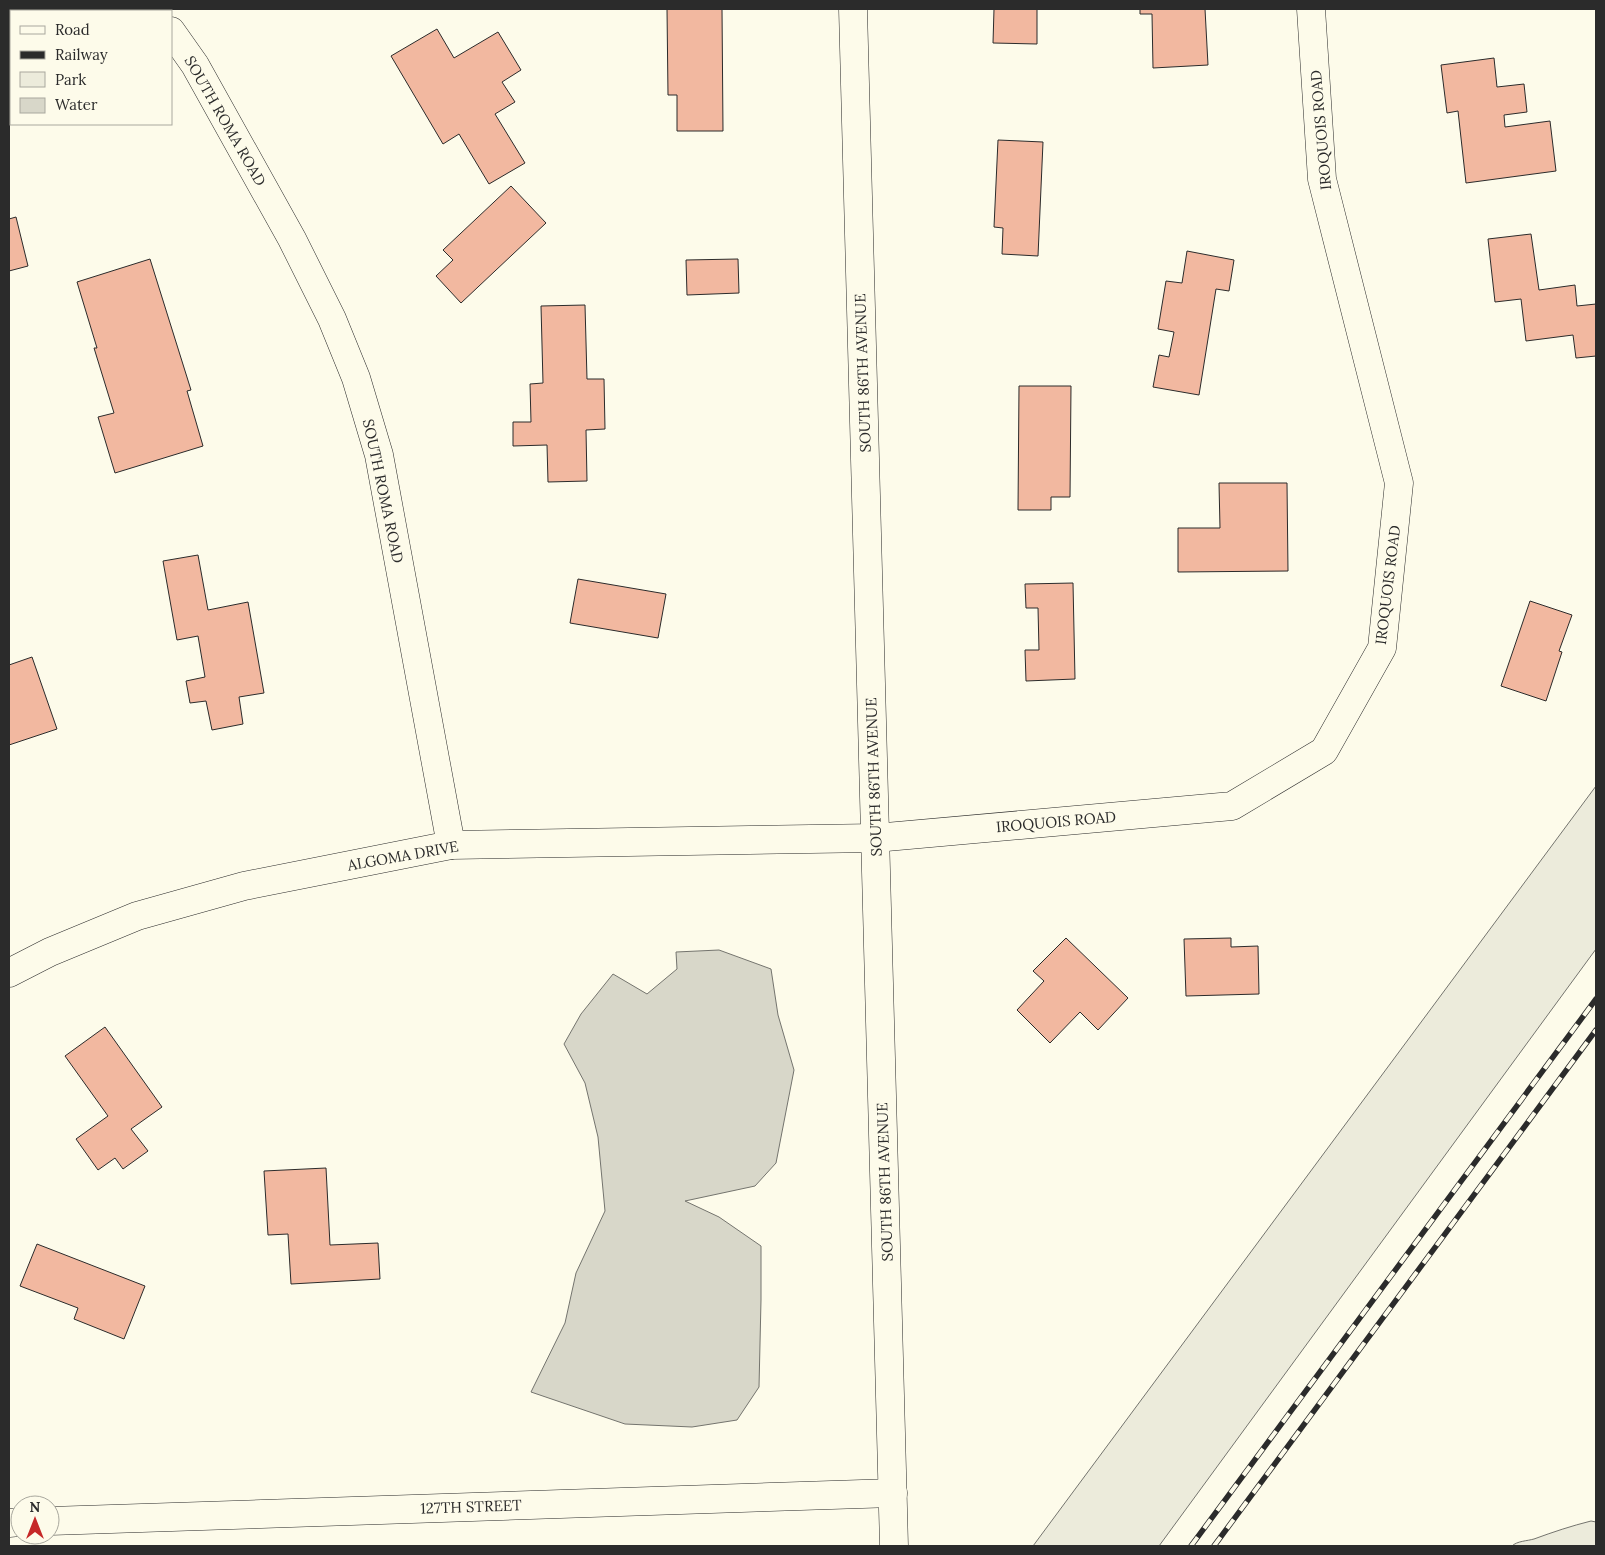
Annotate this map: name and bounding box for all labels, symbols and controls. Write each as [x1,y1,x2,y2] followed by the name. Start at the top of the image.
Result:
[10,10,172,125] legend
[55,20,90,39] text: Road
[55,45,108,64] text: Railway
[180,52,270,189] street label: SOUTH ROMA ROAD
[1306,69,1335,191] street label: IROQUOIS ROAD
[55,70,86,89] text: Park
[55,95,98,114] text: Water
[850,293,875,453] street label: SOUTH 86TH AVENUE
[359,417,408,565] street label: SOUTH ROMA ROAD
[1371,524,1404,646] street label: IROQUOIS ROAD
[861,697,886,857] street label: SOUTH 86TH AVENUE
[995,807,1117,836] street label: IROQUOIS ROAD
[345,836,460,875] street label: ALGOMA DRIVE
[872,1102,897,1262] street label: SOUTH 86TH AVENUE
[10,1495,60,1545] north arrow
[420,1495,522,1518] street label: 127TH STREET
[30,1498,41,1516] text: N

